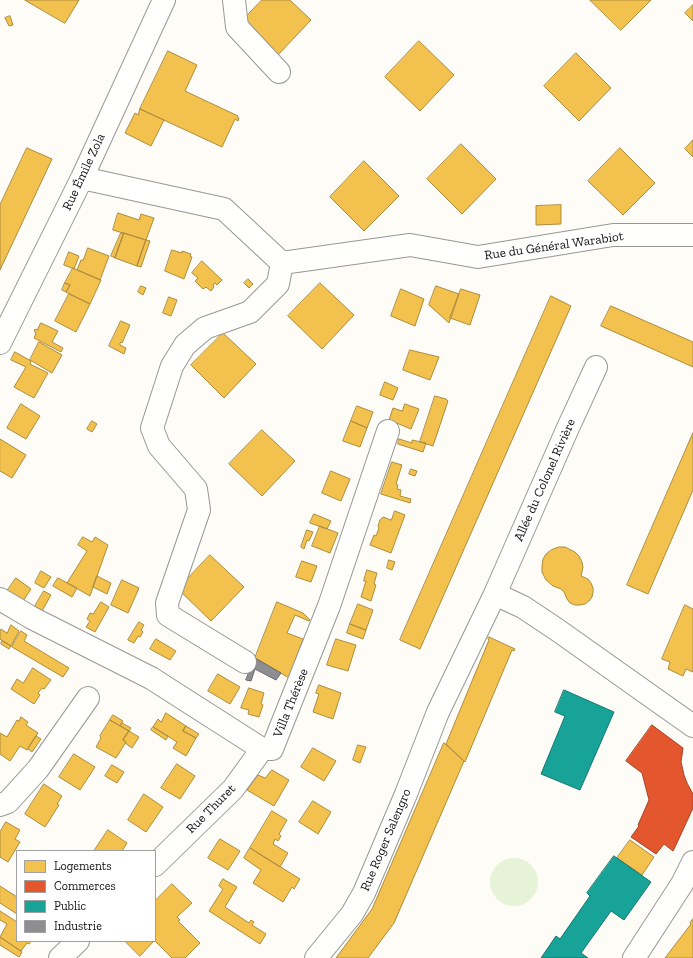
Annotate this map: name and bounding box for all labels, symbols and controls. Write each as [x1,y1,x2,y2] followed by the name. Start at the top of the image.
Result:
[59,131,109,213] street label: Rue Émile Zola
[483,229,625,263] street label: Rue du Général Warabiot
[511,416,579,544] street label: Allée du Colonel Rivière
[270,666,312,740] street label: Villa Thérèse
[183,781,239,837] street label: Rue Thuret
[357,786,415,894] street label: Rue Roger Salengro
[16,850,156,942] legend
[54,859,112,873] text: Logements
[54,879,116,893] text: Commerces
[54,899,86,913] text: Public
[54,919,102,933] text: Industrie

